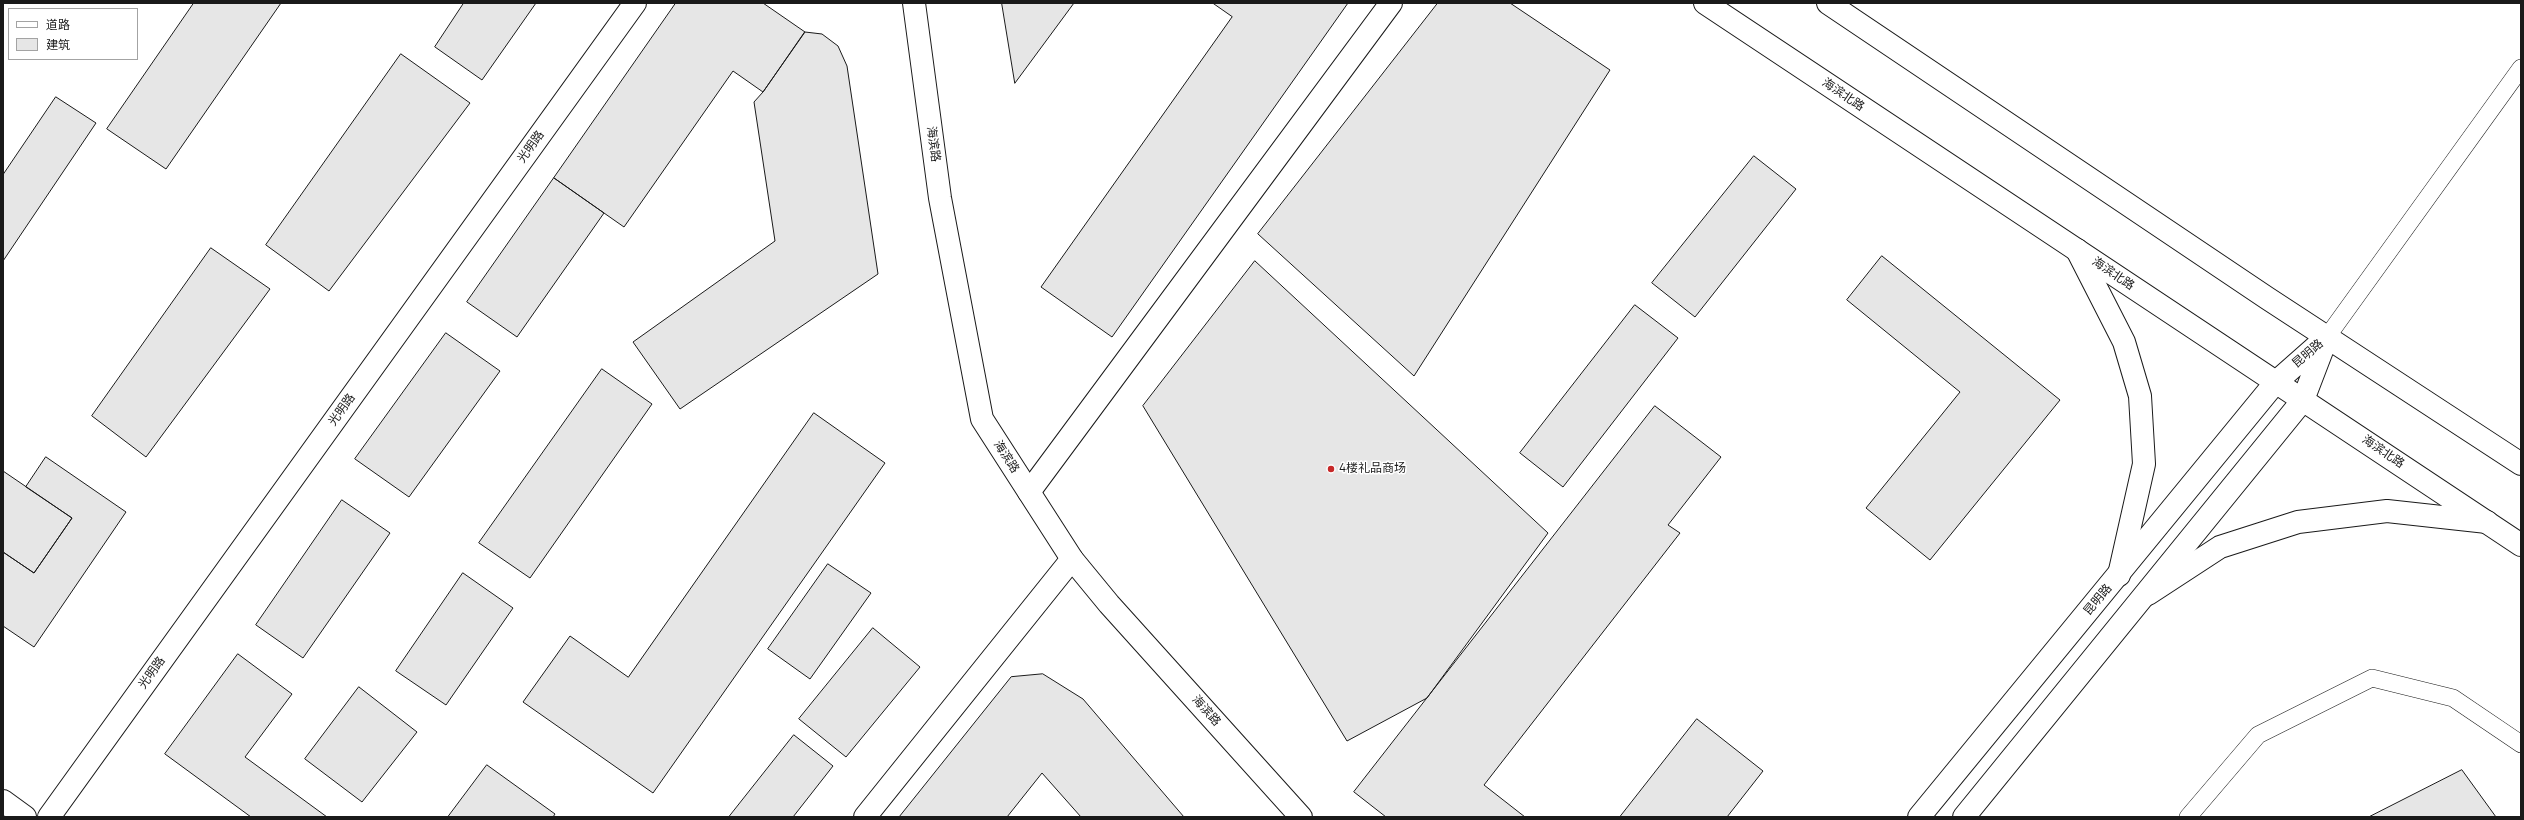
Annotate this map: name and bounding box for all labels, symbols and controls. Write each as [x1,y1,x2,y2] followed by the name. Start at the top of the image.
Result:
[8,8,138,60] legend
[46,16,70,33] text: 道路
[46,36,70,53] text: 建筑
[1819,76,1867,114] street label: 海滨北路
[923,125,943,163] street label: 海滨路
[515,128,547,166] street label: 光明路
[2089,255,2137,293] street label: 海滨北路
[2290,337,2326,371] street label: 昆明路
[326,391,358,429] street label: 光明路
[2359,433,2407,471] street label: 海滨北路
[990,438,1022,476] street label: 海滨路
[1339,462,1406,476] place label: 4楼礼品商场
[1326,464,1336,474] marker: 4楼礼品商场
[2081,582,2115,618] street label: 昆明路
[136,654,168,692] street label: 光明路
[1189,693,1223,729] street label: 海滨路

